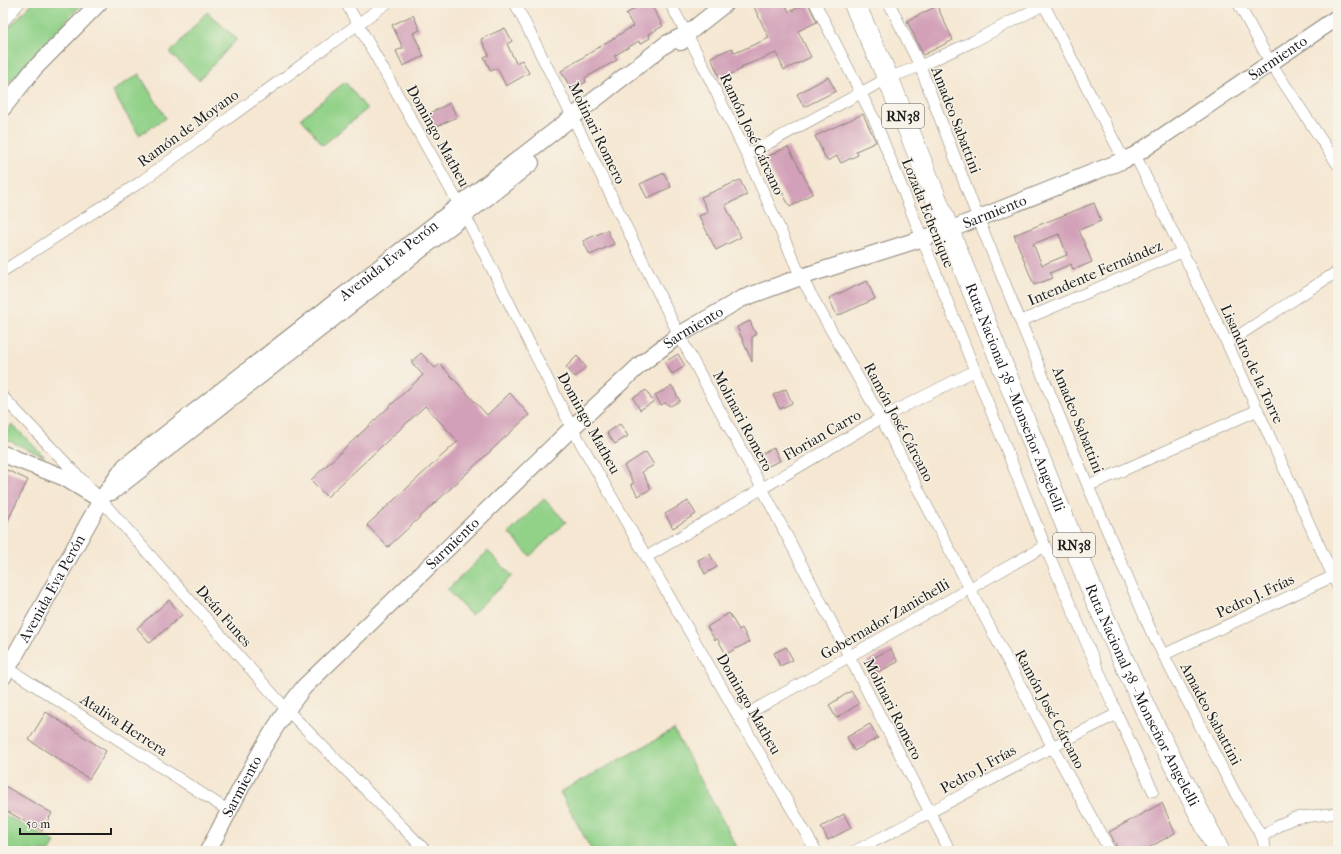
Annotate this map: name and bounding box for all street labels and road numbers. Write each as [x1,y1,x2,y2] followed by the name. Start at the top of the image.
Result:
[1245,31,1311,84] street label: Sarmiento
[927,63,985,177] street label: Amadeo Sabattini
[716,70,788,198] street label: Ramón José Cárcano
[565,79,630,187] street label: Molinari Romero
[403,82,474,190] street label: Domingo Matheu
[134,85,242,171] street label: Ramón de Moyano
[882,104,924,128] road number: RN38
[898,156,958,271] street label: Lozada Echenique
[960,191,1029,233] street label: Sarmiento
[335,216,442,305] street label: Avenida Eva Perón
[1025,236,1165,309] street label: Intendente Fernández
[962,280,1069,515] street label: Ruta Nacional 38 - Monseñor Angelelli
[660,302,727,353] street label: Sarmiento
[1217,302,1288,427] street label: Lisandro de la Torre
[860,359,938,485] street label: Ramón José Cárcano
[1048,363,1108,476] street label: Amadeo Sabattini
[709,368,777,475] street label: Molinari Romero
[554,369,625,477] street label: Domingo Matheu
[780,405,864,464] street label: Florian Carro
[422,513,483,573] street label: Sarmiento
[14,531,89,647] street label: Avenida Eva Perón
[1053,533,1095,557] road number: RN38
[1213,570,1297,622] street label: Pedro J. Frías
[817,574,953,663] street label: Gobernador Zanichelli
[192,581,256,651] street label: Deán Funes
[1082,581,1204,810] street label: Ruta Nacional 38 - Monseñor Angelelli
[1011,646,1089,772] street label: Ramón José Cárcano
[713,650,785,758] street label: Domingo Matheu
[860,655,926,763] street label: Molinari Romero
[1176,659,1246,769] street label: Amadeo Sabattini
[76,690,172,760] street label: Ataliva Herrera
[937,741,1020,797] street label: Pedro J. Frías
[218,752,266,820] street label: Sarmiento

